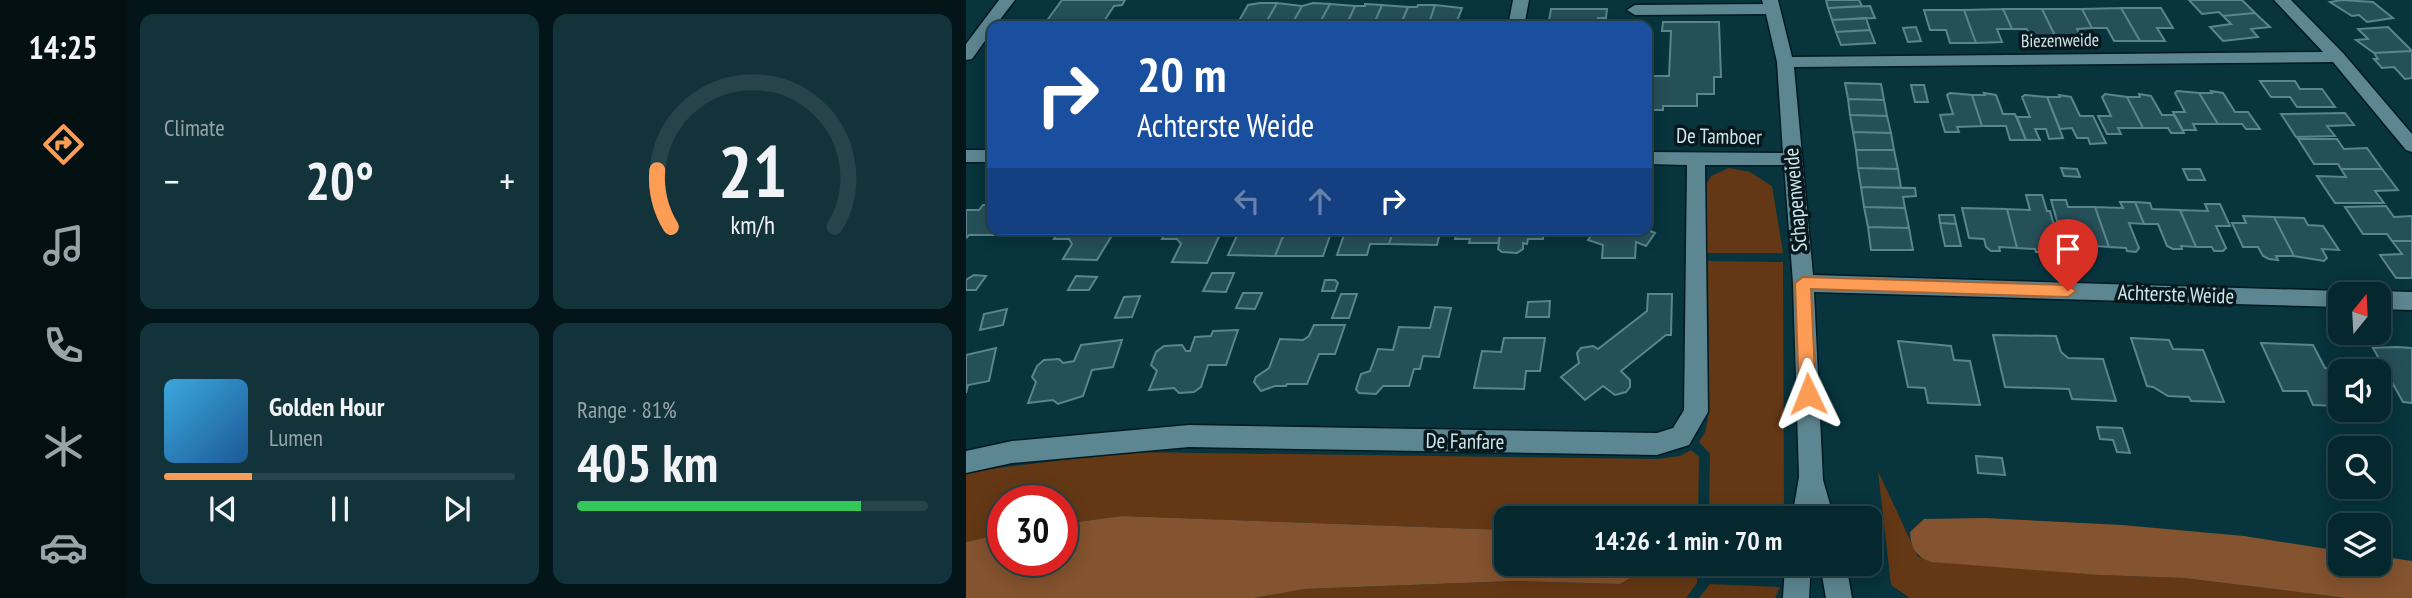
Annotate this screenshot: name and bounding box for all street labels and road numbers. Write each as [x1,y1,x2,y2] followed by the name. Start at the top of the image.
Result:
[2021,28,2099,52] street label: Biezenweide
[1676,122,1762,150] street label: De Tamboer
[1777,147,1813,253] street label: Schapenweide
[2117,278,2235,310] street label: Achterste Weide
[1425,427,1505,455] street label: De Fanfare

